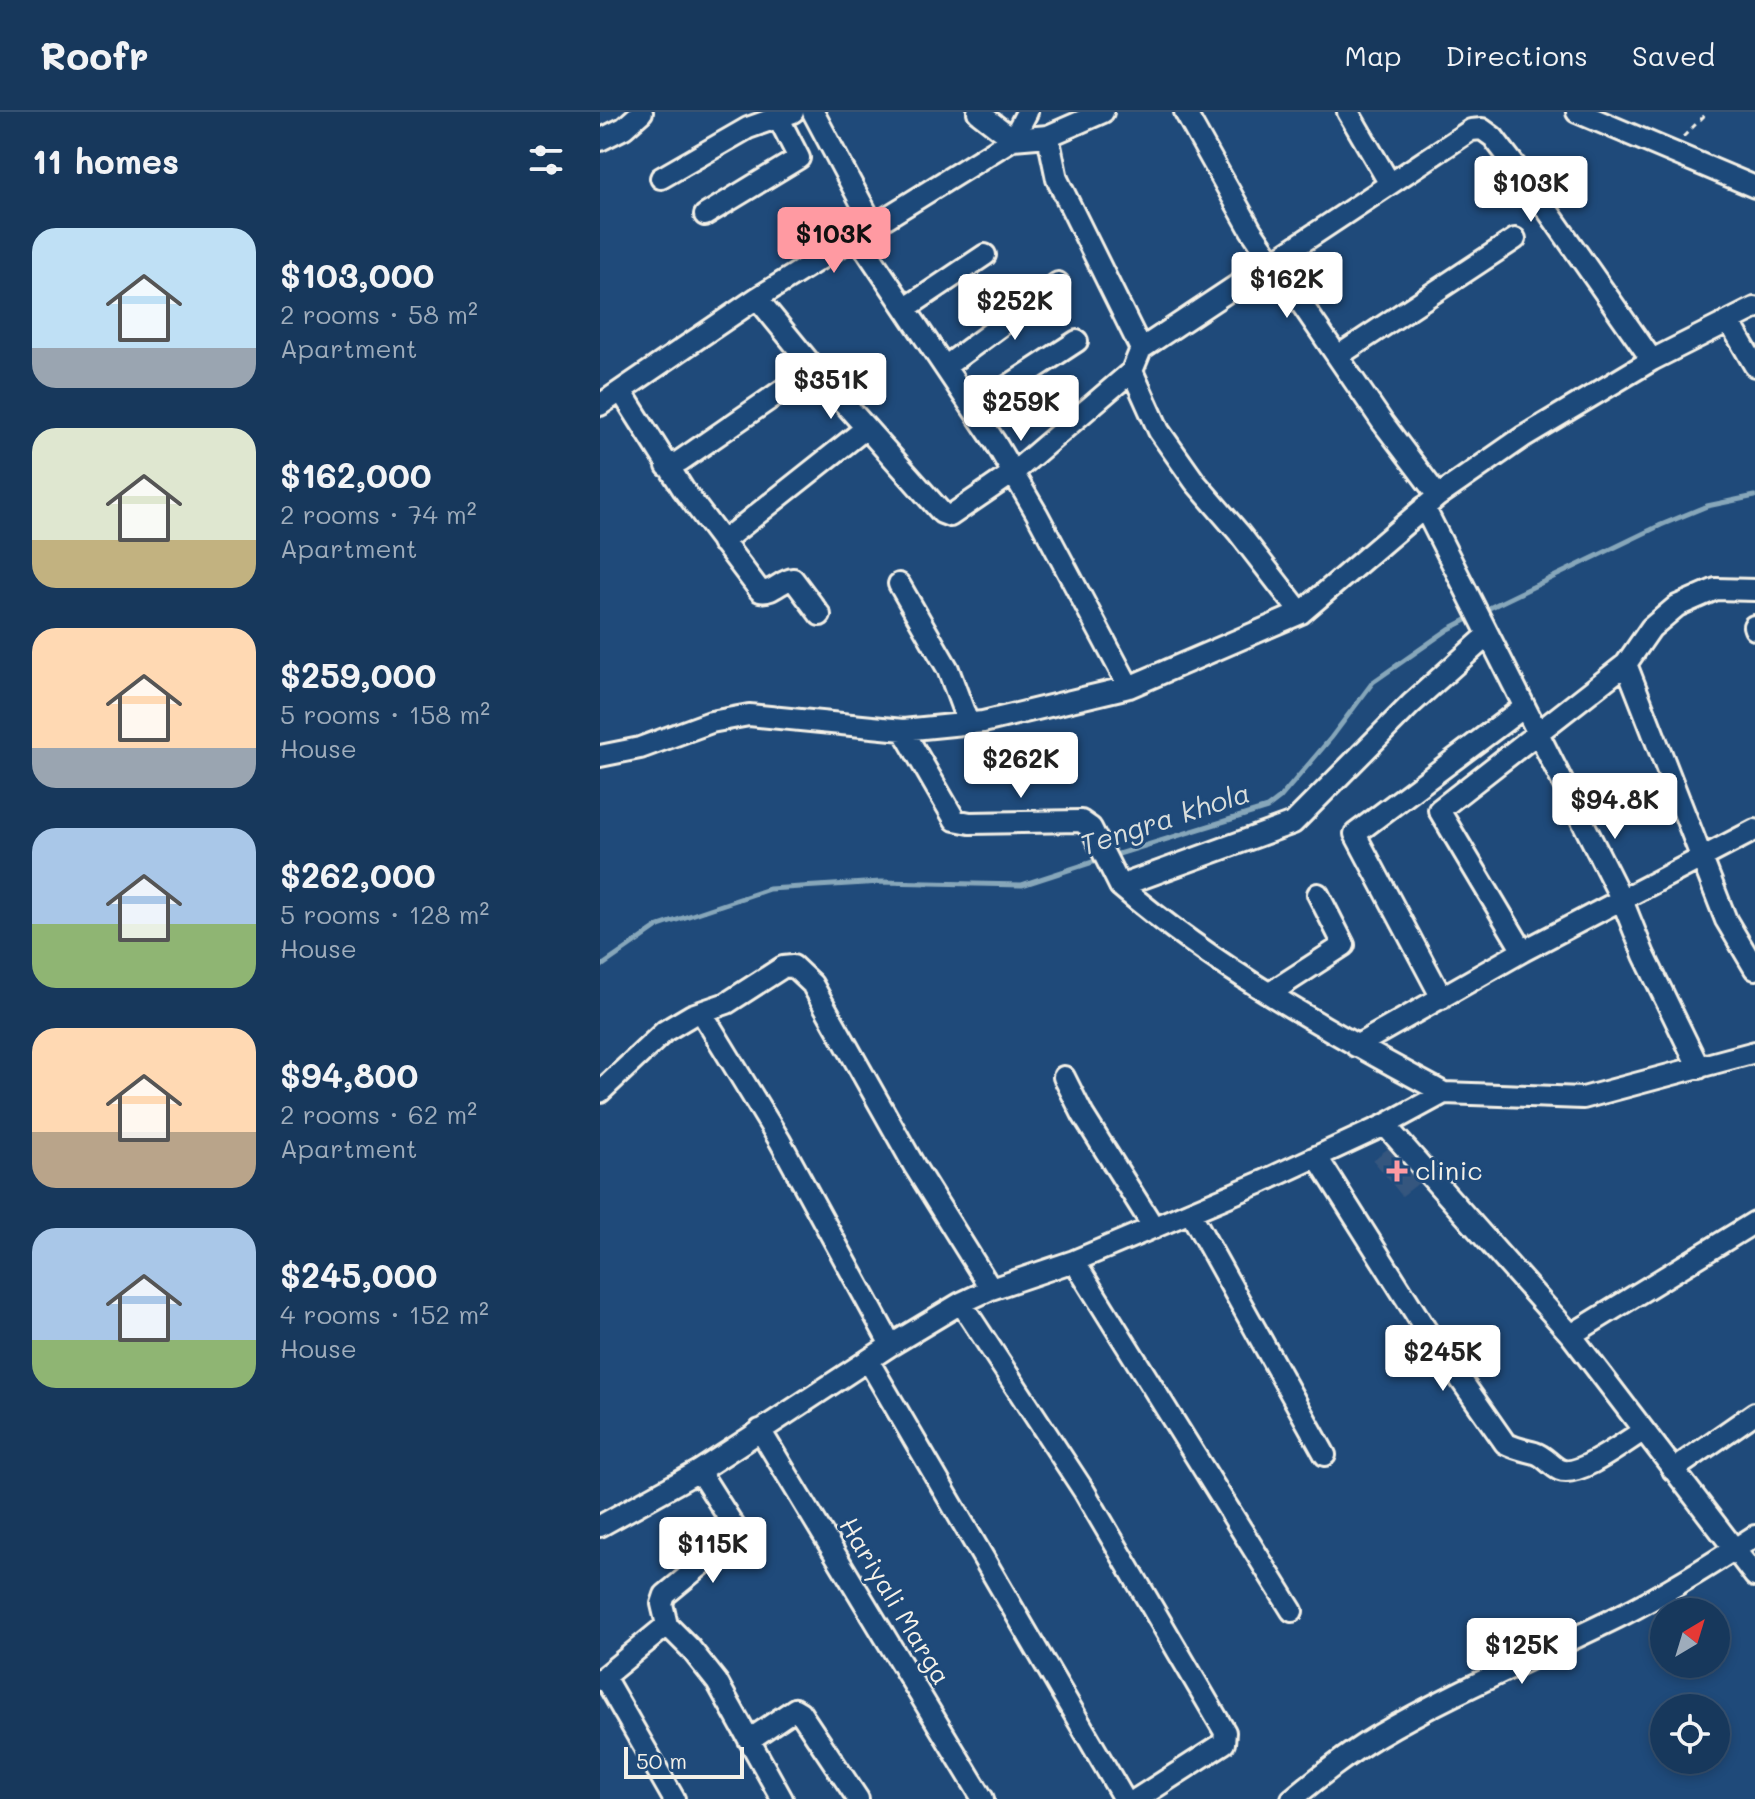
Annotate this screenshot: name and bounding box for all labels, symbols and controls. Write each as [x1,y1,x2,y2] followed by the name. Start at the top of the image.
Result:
[40,30,149,80] text: Roofr
[1345,37,1402,73] text: Map
[1446,37,1588,73] text: Directions
[1632,37,1715,73] text: Saved
[32,138,179,183] text: 11 homes
[524,138,568,182] icon: filters
[1475,156,1587,224] pin: $103K
[1492,165,1570,199] text: $103K
[778,207,890,275] pin: $103K
[795,216,873,250] text: $103K
[280,252,434,297] text: $103,000
[1231,252,1343,320] pin: $162K
[96,260,192,356] icon: home
[1250,261,1324,295] text: $162K
[959,274,1071,342] pin: $252K
[976,283,1054,317] text: $252K
[280,297,478,331] text: 2 rooms · 58 m²
[280,331,417,365] text: Apartment
[775,353,887,421] pin: $351K
[793,362,869,396] text: $351K
[965,375,1077,443] pin: $259K
[982,384,1060,418] text: $259K
[280,452,432,497] text: $162,000
[96,460,192,556] icon: home
[280,497,477,531] text: 2 rooms · 74 m²
[280,531,417,565] text: Apartment
[280,652,436,697] text: $259,000
[96,660,192,756] icon: home
[280,697,490,731] text: 5 rooms · 158 m²
[280,731,357,765] text: House
[965,732,1077,800] pin: $262K
[982,741,1060,775] text: $262K
[1550,773,1680,841] pin: $94.8K
[1075,774,1254,862] water label: Tengra khola
[1570,782,1660,816] text: $94.8K
[280,852,436,897] text: $262,000
[96,860,192,956] icon: home
[280,897,489,931] text: 5 rooms · 128 m²
[280,931,357,965] text: House
[280,1052,418,1097] text: $94,800
[96,1060,192,1156] icon: home
[280,1097,477,1131] text: 2 rooms · 62 m²
[280,1131,417,1165] text: Apartment
[1415,1153,1482,1187] place label: clinic
[1386,1160,1408,1182] marker: clinic
[280,1252,437,1297] text: $245,000
[96,1260,192,1356] icon: home
[280,1297,489,1331] text: 4 rooms · 152 m²
[1387,1325,1499,1393] pin: $245K
[280,1331,357,1365] text: House
[1403,1334,1483,1368] text: $245K
[832,1510,959,1690] street label: Hariyali Marga
[657,1517,769,1585] pin: $115K
[677,1526,749,1560] text: $115K
[1650,1598,1730,1678] north arrow
[1650,1598,1730,1774] map controls
[1466,1618,1578,1686] pin: $125K
[1485,1627,1559,1661] text: $125K
[1650,1694,1730,1774] button: locate
[624,1743,744,1779] scale bar
[636,1746,687,1775] text: 50 m

